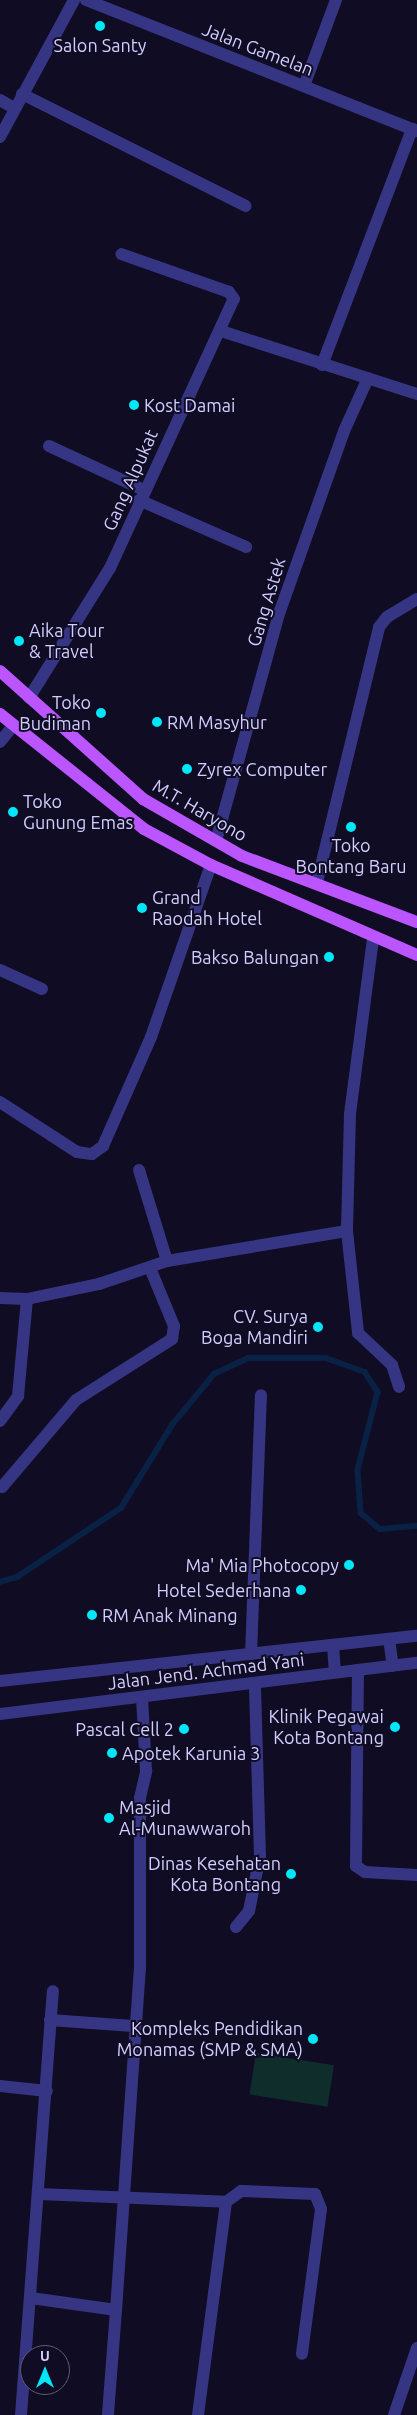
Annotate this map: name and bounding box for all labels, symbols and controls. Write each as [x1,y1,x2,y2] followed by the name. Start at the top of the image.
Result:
[199,18,317,80] street label: Jalan Gamelan
[94,20,106,32] marker: Salon Santy
[53,34,147,56] place label: Salon Santy
[144,394,235,416] place label: Kost Damai
[128,399,140,411] marker: Kost Damai
[98,426,162,534] street label: Gang Alpukat
[242,555,290,649] street label: Gang Astek
[29,620,104,662] place label: Aika Tour & Travel
[13,635,25,647] marker: Aika Tour & Travel
[19,692,91,734] place label: Toko Budiman
[95,707,107,719] marker: Toko Budiman
[167,711,267,733] place label: RM Masyhur
[151,716,163,728] marker: RM Masyhur
[197,758,327,780] place label: Zyrex Computer
[181,763,193,775] marker: Zyrex Computer
[149,774,251,846] street label: M.T. Haryono
[23,791,133,834] place label: Toko Gunung Emas
[7,806,19,818] marker: Toko Gunung Emas
[345,821,357,833] marker: Toko Bontang Baru
[295,835,407,878] place label: Toko Bontang Baru
[152,887,262,930] place label: Grand Raodah Hotel
[136,902,148,914] marker: Grand Raodah Hotel
[191,946,319,968] place label: Bakso Balungan
[323,951,335,963] marker: Bakso Balungan
[201,1306,308,1348] place label: CV. Surya Boga Mandiri
[312,1321,324,1333] marker: CV. Surya Boga Mandiri
[185,1554,339,1576] place label: Ma' Mia Photocopy
[343,1559,355,1571] marker: Ma' Mia Photocopy
[156,1579,291,1601] place label: Hotel Sederhana
[295,1584,307,1596] marker: Hotel Sederhana
[102,1604,238,1626] place label: RM Anak Minang
[86,1609,98,1621] marker: RM Anak Minang
[106,1648,306,1694] street label: Jalan Jend. Achmad Yani
[269,1706,384,1748] place label: Klinik Pegawai Kota Bontang
[75,1718,174,1740] place label: Pascal Cell 2
[388,1720,402,1734] marker: Klinik Pegawai Kota Bontang
[178,1723,190,1735] marker: Pascal Cell 2
[122,1742,260,1764] place label: Apotek Karunia 3
[106,1747,118,1759] marker: Apotek Karunia 3
[119,1797,251,1840] place label: Masjid Al-Munawwaroh
[103,1812,115,1824] marker: Masjid Al-Munawwaroh
[148,1853,281,1896] place label: Dinas Kesehatan Kota Bontang
[285,1868,297,1880] marker: Dinas Kesehatan Kota Bontang
[117,2018,303,2060] place label: Kompleks Pendidikan Monamas (SMP & SMA)
[307,2033,319,2045] marker: Kompleks Pendidikan Monamas (SMP & SMA)
[20,2345,70,2395] north arrow
[40,2348,50,2364] text: U

